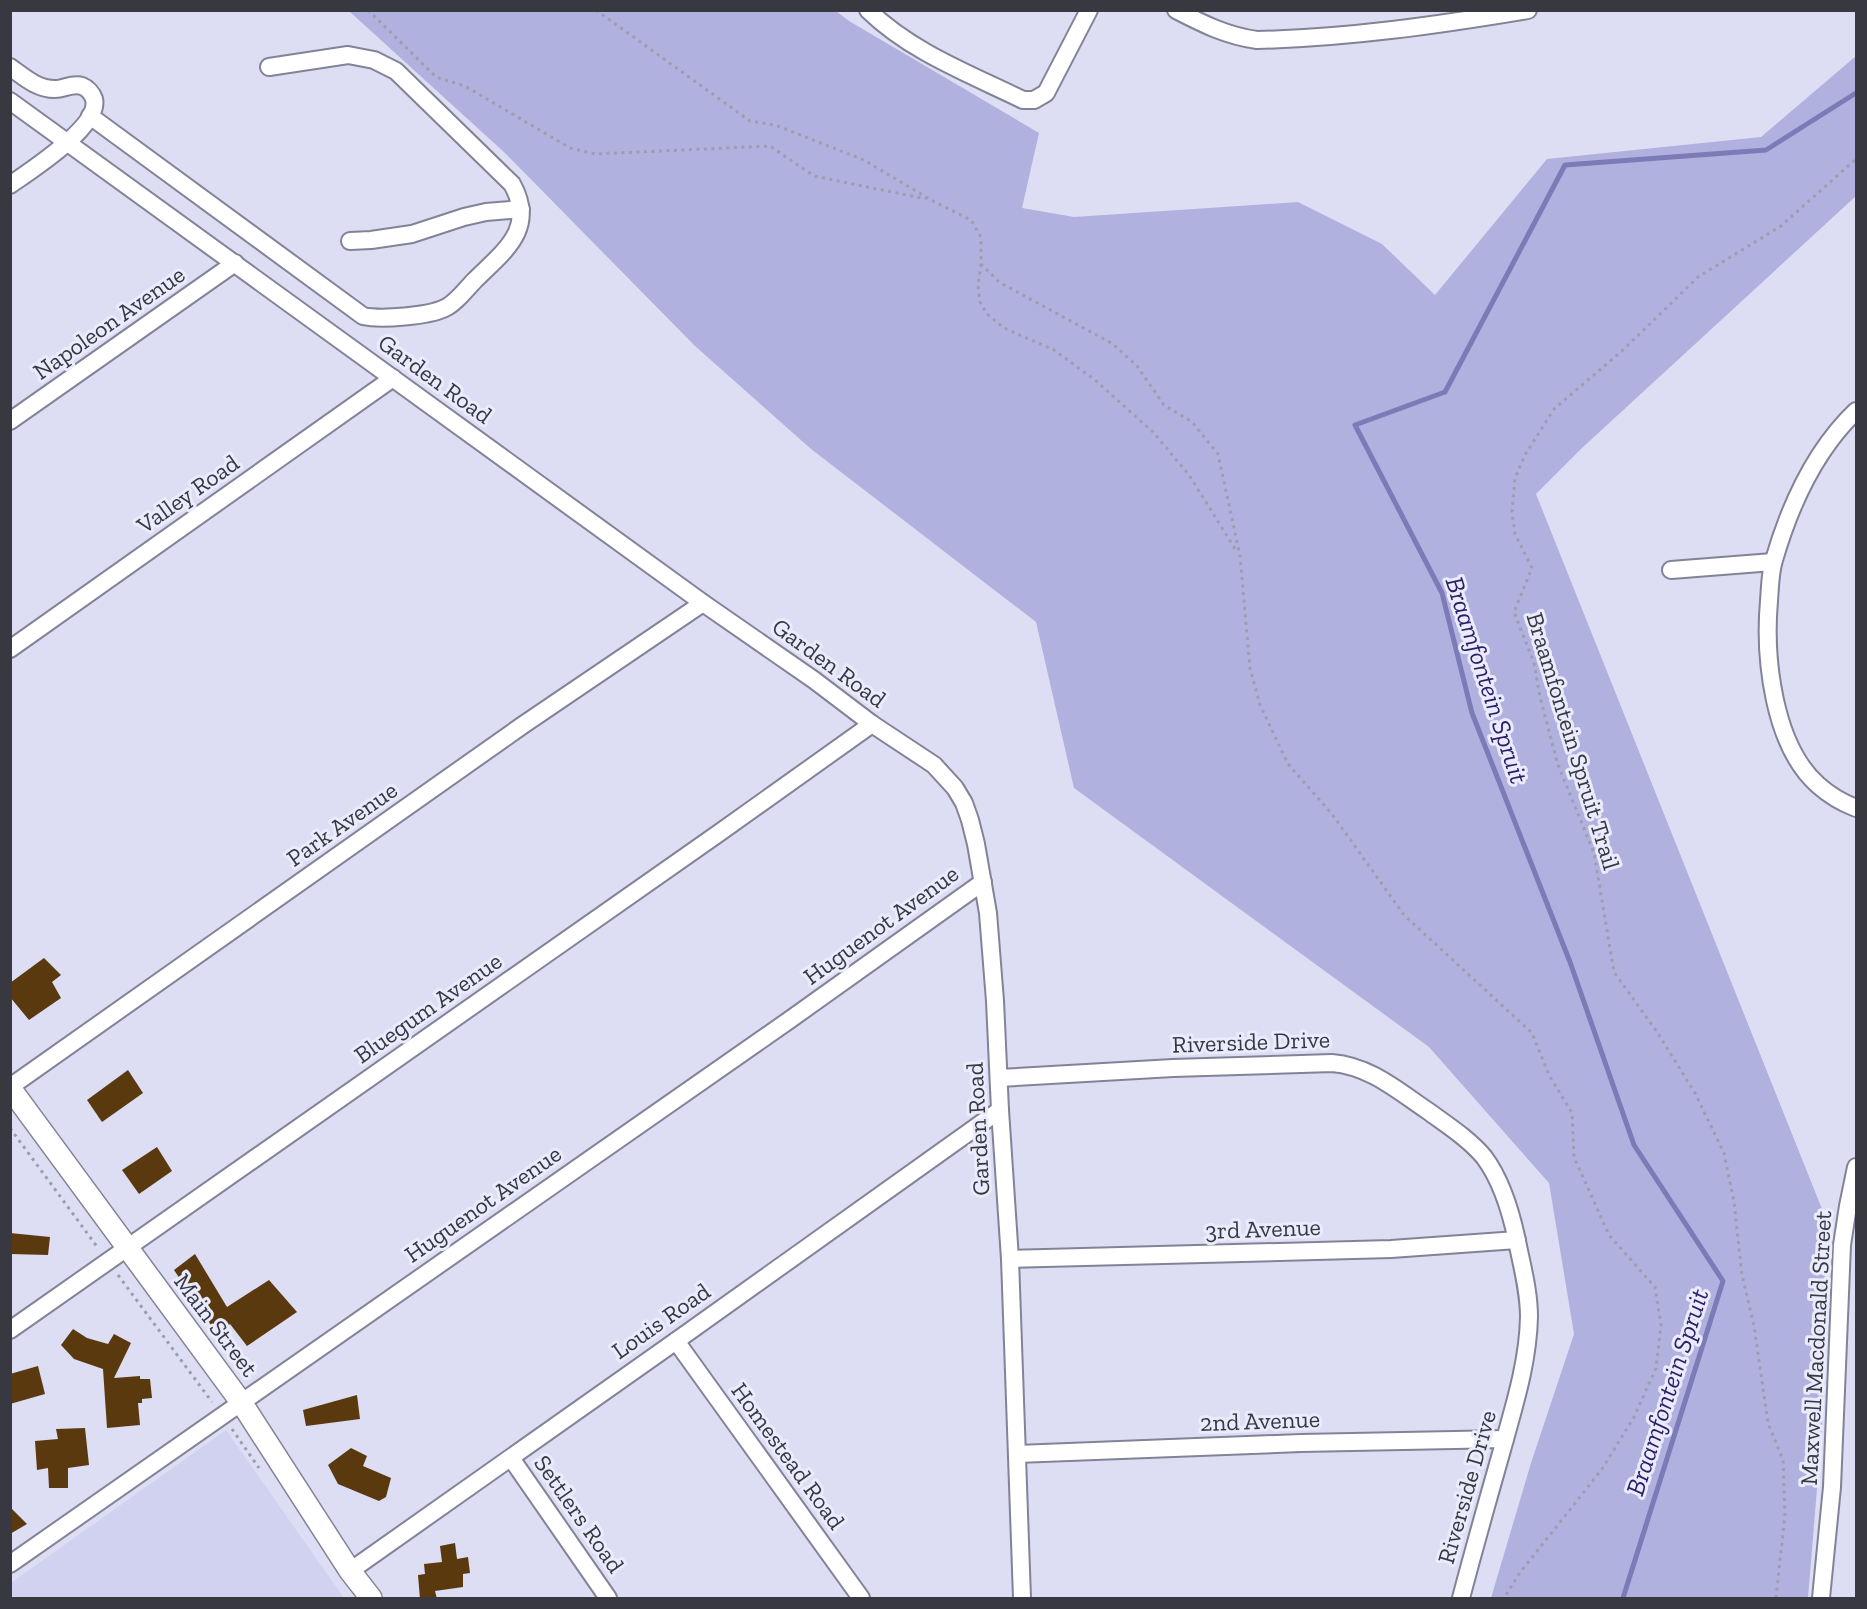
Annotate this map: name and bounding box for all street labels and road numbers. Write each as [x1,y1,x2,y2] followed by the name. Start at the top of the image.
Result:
[27,259,190,386] street label: Napoleon Avenue
[373,328,498,430] street label: Garden Road
[130,448,244,540] street label: Valley Road
[1520,609,1626,873] street label: Braamfontein Spruit Trail
[767,612,892,714] street label: Garden Road
[281,775,403,872] street label: Park Avenue
[797,859,964,991] street label: Huguenot Avenue
[348,946,507,1069] street label: Bluegum Avenue
[1172,1024,1330,1059] street label: Riverside Drive
[960,1062,995,1196] street label: Garden Road
[399,1139,567,1268] street label: Huguenot Avenue
[1794,1210,1837,1486] street label: Maxwell Macdonald Street
[1205,1212,1321,1245] street label: 3rd Avenue
[168,1267,265,1382] street label: Main Street
[606,1276,715,1365] street label: Louis Road
[725,1377,851,1535] street label: Homestead Road
[1199,1404,1320,1437] street label: 2nd Avenue
[1431,1407,1502,1567] street label: Riverside Drive
[528,1449,631,1578] street label: Settlers Road

